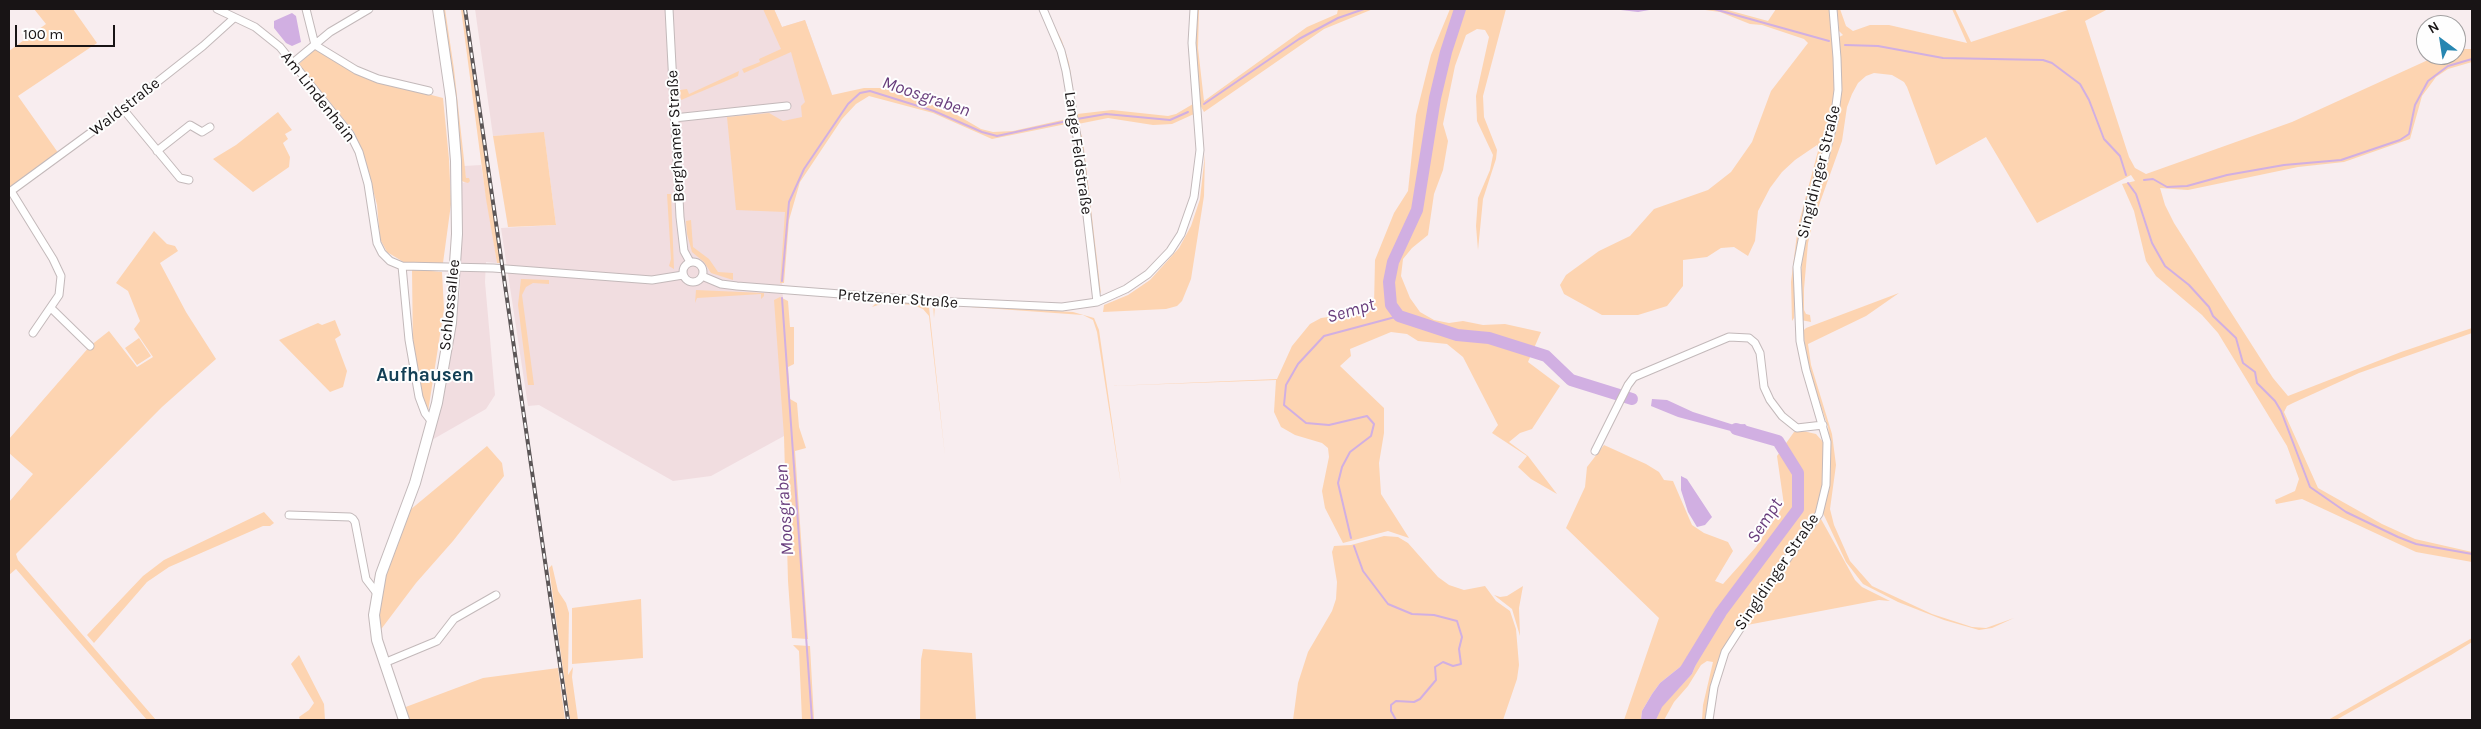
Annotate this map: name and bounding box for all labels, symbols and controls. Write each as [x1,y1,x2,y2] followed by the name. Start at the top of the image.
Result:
[18,15,118,47] scale bar
[2416,15,2466,65] north arrow
[2425,18,2442,37] text: N
[23,25,63,43] text: 100 m
[277,48,359,146] street label: Am Lindenhain
[663,69,689,203] street label: Berghamer Straße
[879,72,973,122] water label: Moosgraben
[86,74,164,140] street label: Waldstraße
[1060,90,1096,216] street label: Lange Feldstraße
[1793,103,1845,241] street label: Singldinger Straße
[436,258,464,352] street label: Schlossallee
[837,285,959,313] street label: Pretzener Straße
[1324,294,1378,328] water label: Sempt
[376,365,474,387] district label: Aufhausen
[771,463,799,557] water label: Moosgraben
[1743,495,1787,547] water label: Sempt
[1731,510,1823,634] street label: Singldinger Straße

